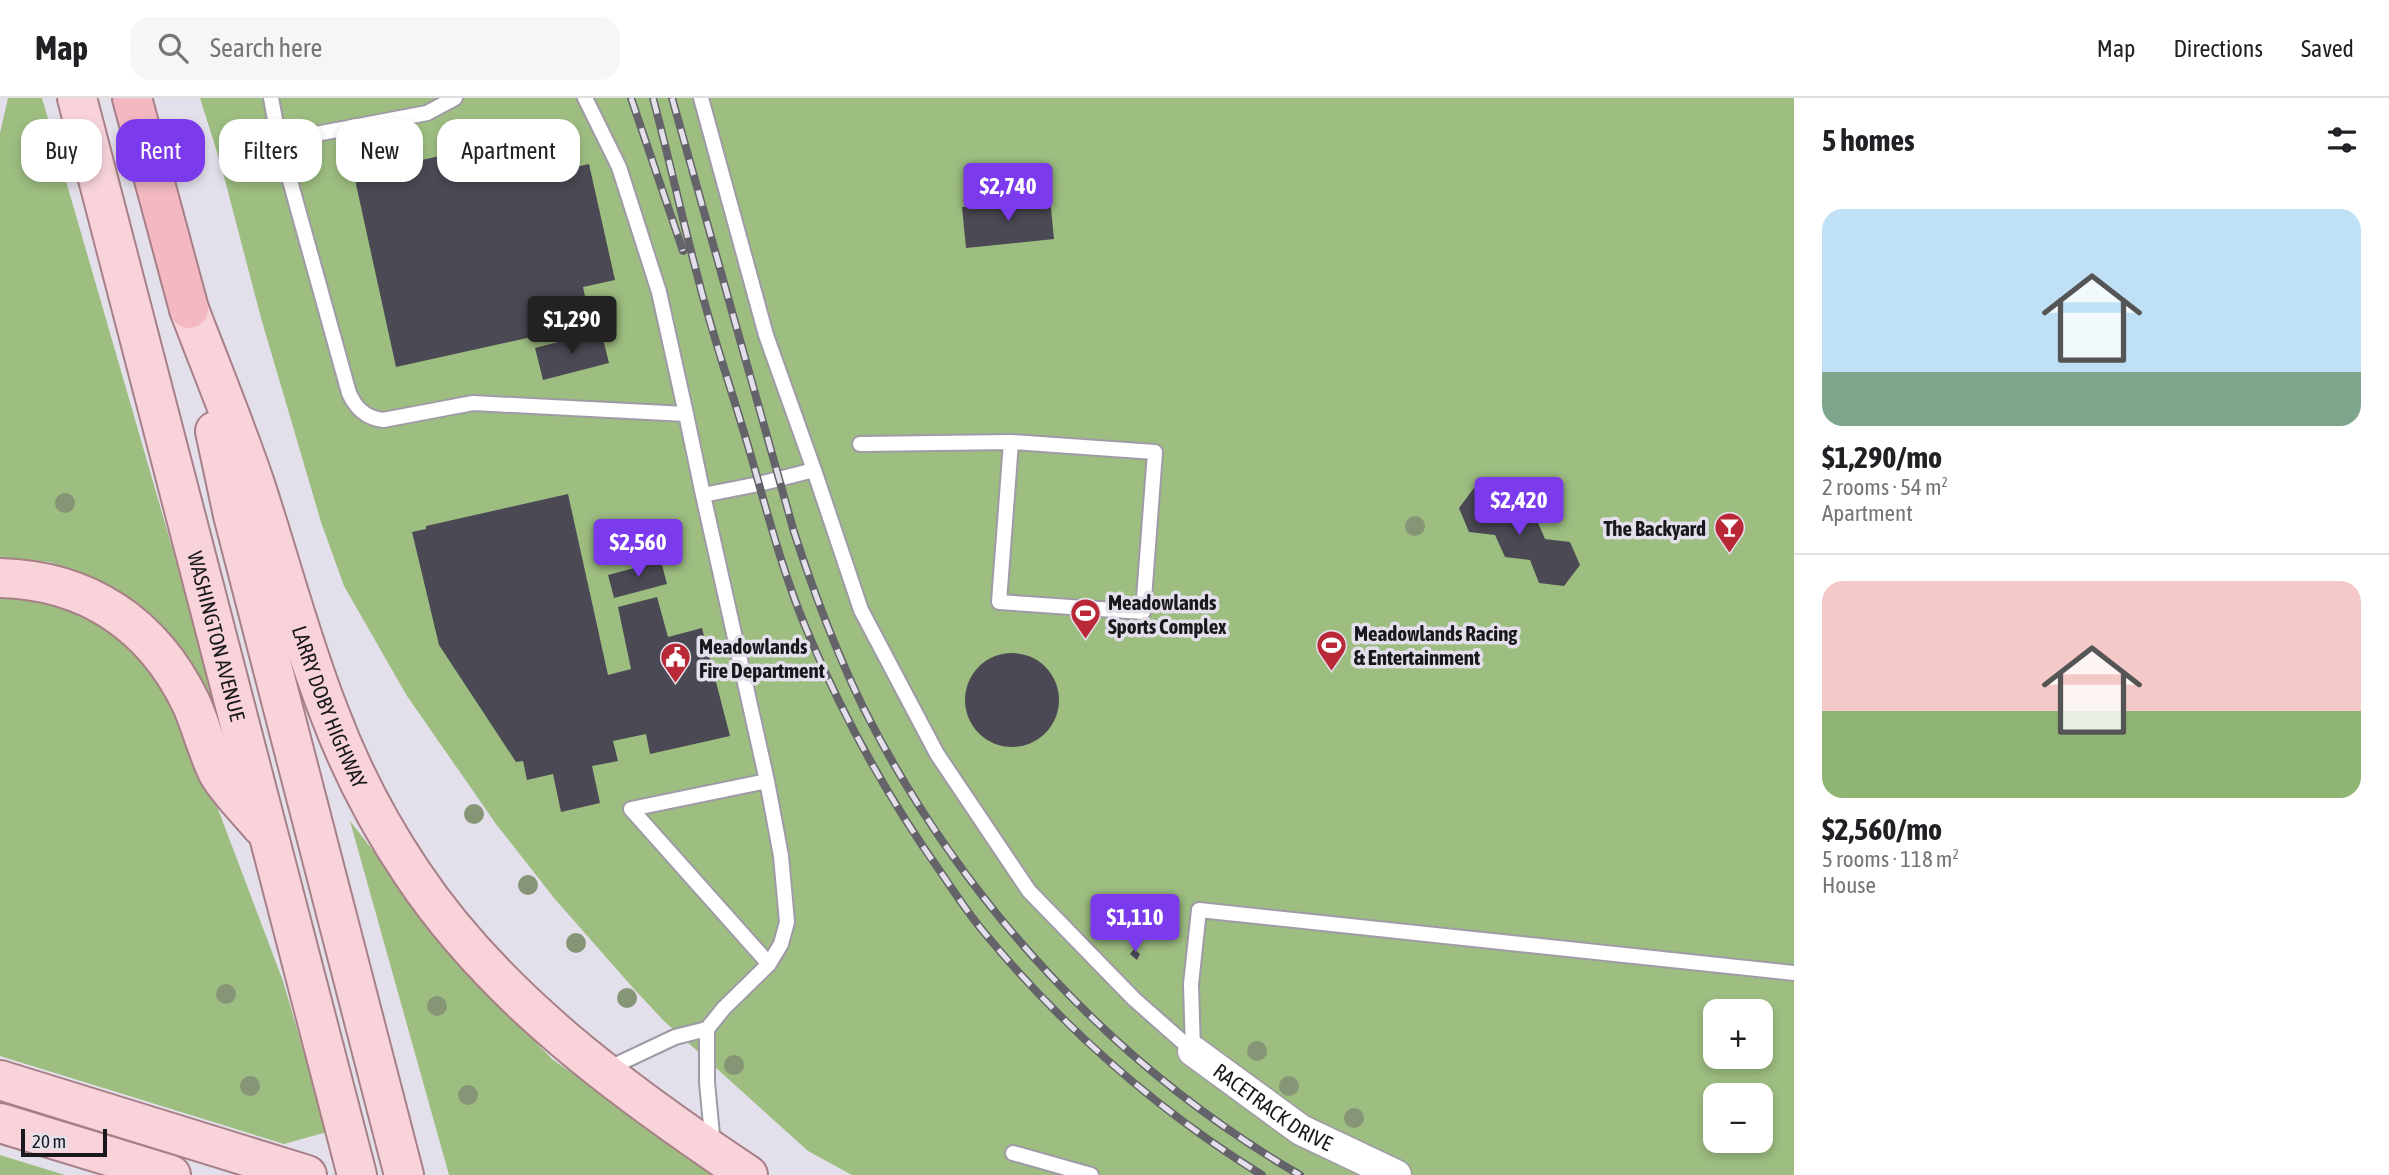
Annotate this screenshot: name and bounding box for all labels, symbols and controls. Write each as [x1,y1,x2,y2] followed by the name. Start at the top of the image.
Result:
[130,17,620,80] search box
[35,29,88,67] text: Map
[154,29,192,67] icon: search
[210,33,322,63] text: Search here
[2097,35,2135,62] text: Map
[2173,35,2263,62] text: Directions
[2301,35,2354,62] text: Saved
[21,119,102,182] chip: Buy
[116,119,205,182] chip: Rent
[219,119,322,182] chip: Filters
[336,119,423,182] chip: New
[437,119,580,182] chip: Apartment
[2323,121,2361,159] icon: filters
[1822,123,1915,157] text: 5 homes
[951,164,1065,223] pin: $2,740
[980,173,1037,199] text: $2,740
[2029,255,2155,381] icon: home
[515,296,629,356] pin: $1,290
[544,306,601,332] text: $1,290
[1822,440,1942,474] text: $1,290/mo
[1822,474,1948,500] text: 2 rooms · 54 m²
[1462,478,1576,537] pin: $2,420
[1491,487,1548,513] text: $2,420
[1822,500,1913,526] text: Apartment
[1712,511,1746,555] bar icon: The Backyard
[1604,516,1706,540] place label: The Backyard
[581,519,695,579] pin: $2,560
[610,529,667,555] text: $2,560
[183,549,250,723] street label: WASHINGTON AVENUE
[1108,590,1227,638] place label: Meadowlands Sports Complex
[1068,597,1102,641] sports icon: Meadowlands Sports Complex
[1354,621,1518,669] place label: Meadowlands Racing & Entertainment
[288,623,373,792] street label: LARRY DOBY HIGHWAY
[2029,627,2155,753] icon: home
[1314,628,1348,672] sports icon: Meadowlands Racing & Entertainment
[699,634,825,682] place label: Meadowlands Fire Department
[659,641,693,685] public building icon: Meadowlands Fire Department
[1822,812,1942,846] text: $2,560/mo
[1822,846,1959,872] text: 5 rooms · 118 m²
[1822,872,1876,898] text: House
[1078,894,1192,954] pin: $1,110
[1107,904,1164,930] text: $1,110
[1703,999,1773,1153] map controls
[1703,999,1773,1069] button: +
[1209,1058,1337,1155] street label: RACETRACK DRIVE
[1703,1083,1773,1153] button: −
[21,1126,107,1158] scale bar
[32,1130,66,1152] text: 20 m

